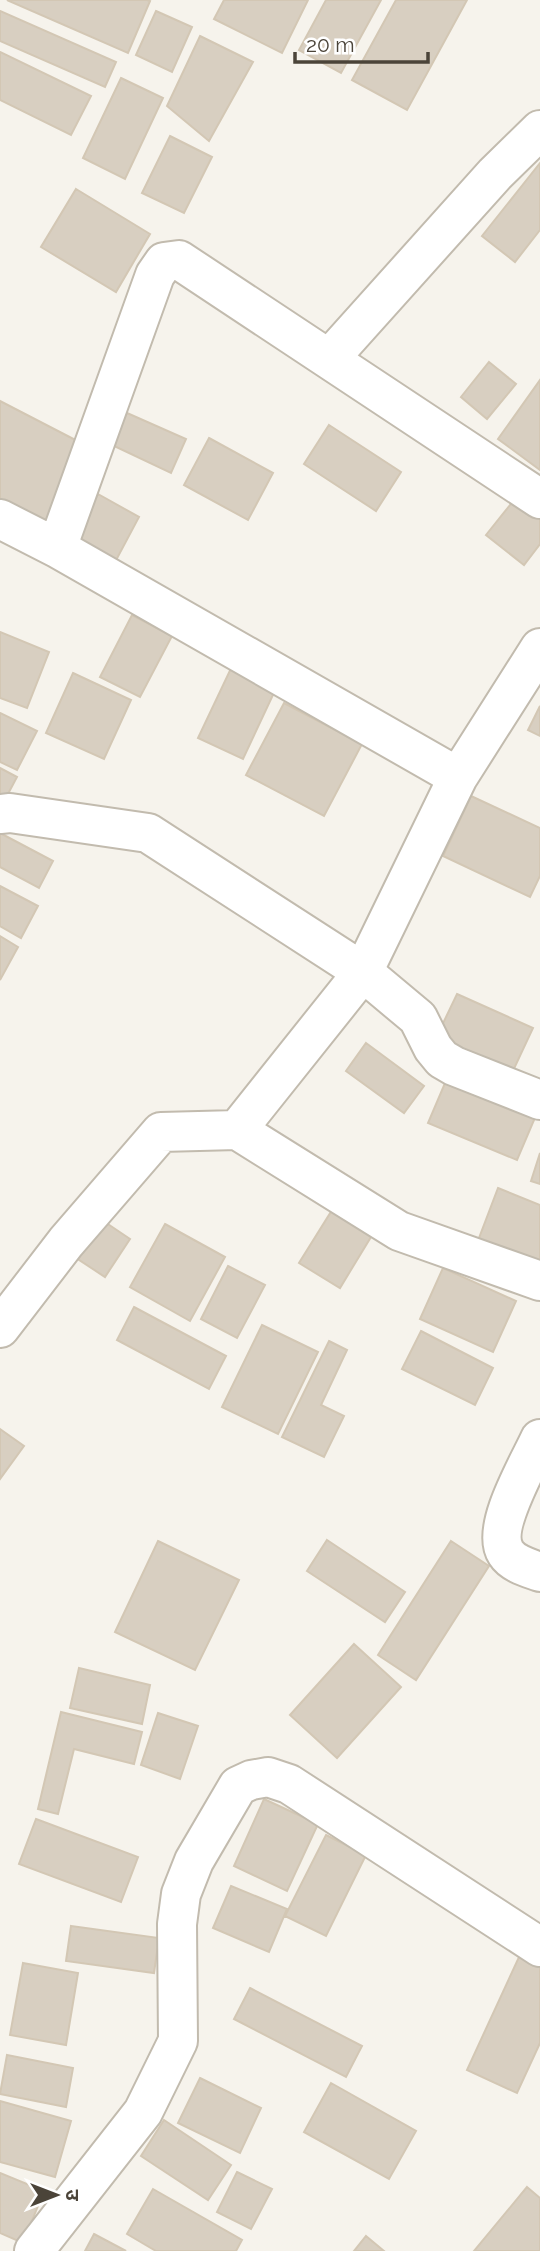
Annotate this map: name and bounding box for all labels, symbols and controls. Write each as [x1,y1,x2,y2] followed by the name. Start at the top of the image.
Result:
[295,21,428,65] scale bar
[306,32,354,57] text: 20 m
[21,2160,91,2230] north arrow
[62,2189,84,2201] text: उ

